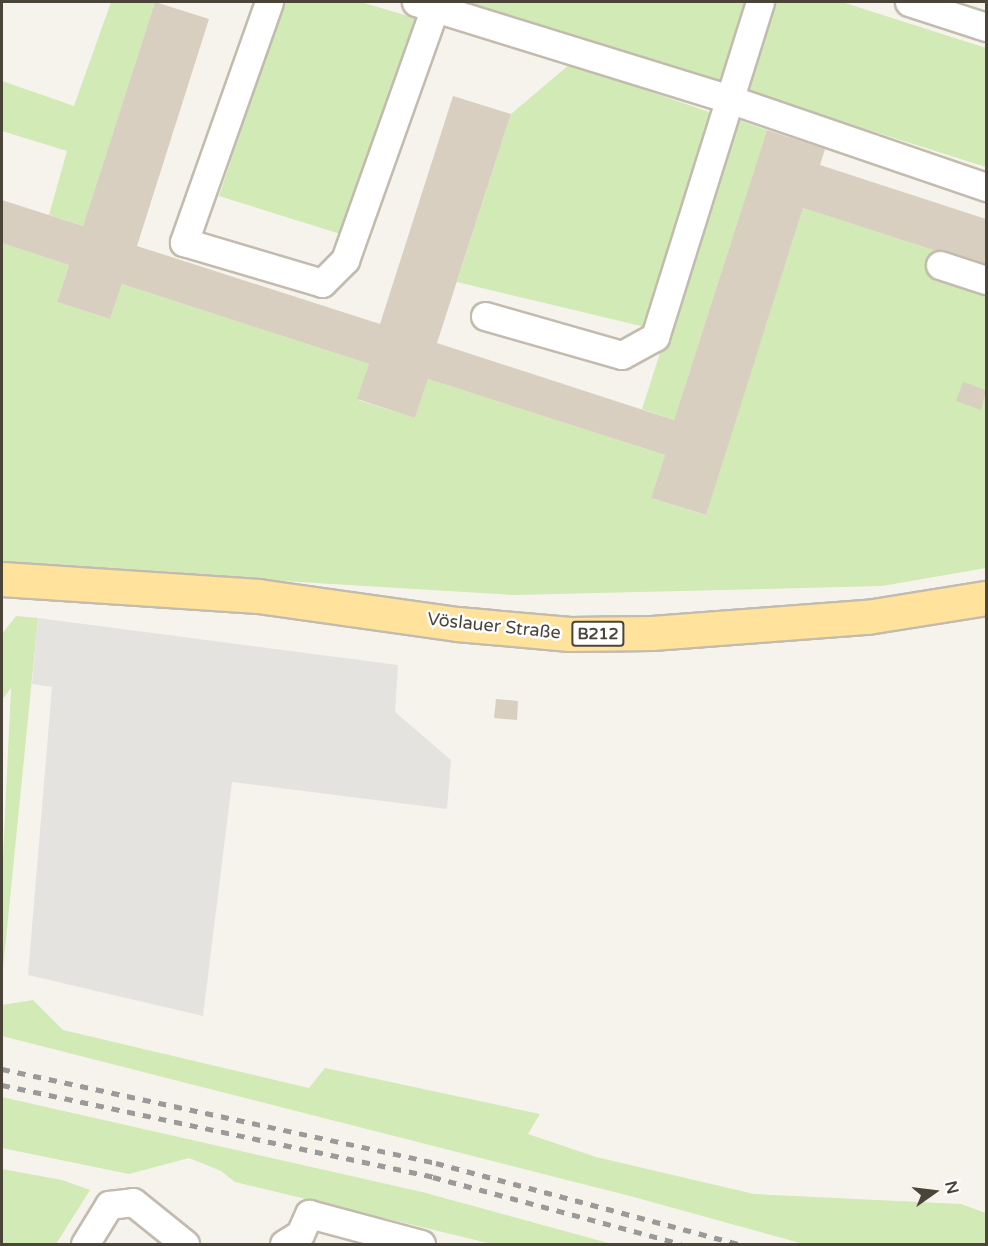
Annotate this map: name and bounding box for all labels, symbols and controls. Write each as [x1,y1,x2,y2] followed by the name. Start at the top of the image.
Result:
[426,608,562,644] street label: Vöslauer Straße
[571,621,625,647] road number: B212
[904,1162,964,1222] north arrow
[940,1179,963,1196] text: N

